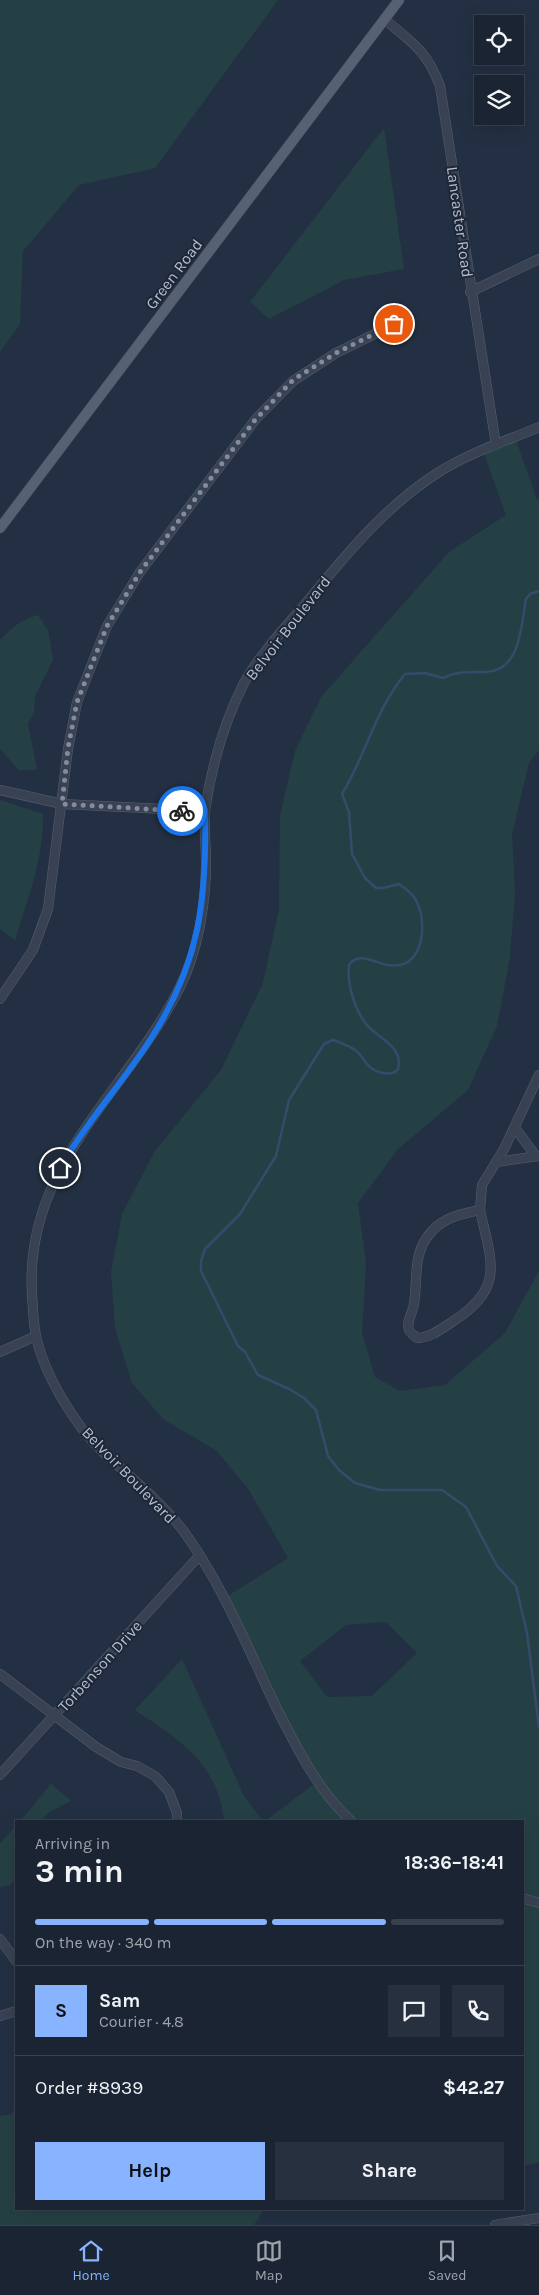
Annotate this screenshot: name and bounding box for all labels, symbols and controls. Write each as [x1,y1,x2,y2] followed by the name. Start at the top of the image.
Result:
[474,15,524,125] map controls
[474,15,524,65] button: locate
[474,75,524,125] button: layers
[443,165,477,279] street label: Lancaster Road
[141,235,207,313] street label: Green Road
[373,303,415,345] pin
[380,310,408,338] icon: bag
[241,572,335,684] street label: Belvoir Boulevard
[157,786,207,836] courier
[168,797,196,825] icon: bike
[39,1147,81,1189] pin
[46,1154,74,1182] icon: home
[78,1423,180,1527] street label: Belvoir Boulevard
[54,1616,146,1716] street label: Torbenson Drive
[35,1834,110,1853] text: Arriving in
[404,1852,504,1874] text: 18:36–18:41
[35,1853,124,1890] text: 3 min
[35,1933,171,1952] text: On the way · 340 m
[388,1985,440,2037] button: chat
[452,1985,504,2037] button: phone
[99,1990,140,2012] text: Sam
[55,2000,67,2022] text: S
[99,2012,184,2031] text: Courier · 4.8
[35,2077,143,2099] text: Order #8939
[443,2077,504,2099] text: $42.27
[35,2142,265,2200] button: Help
[275,2142,504,2200] button: Share
[73,2237,110,2284] tab: Home
[255,2237,283,2284] tab: Map
[428,2237,467,2284] tab: Saved

